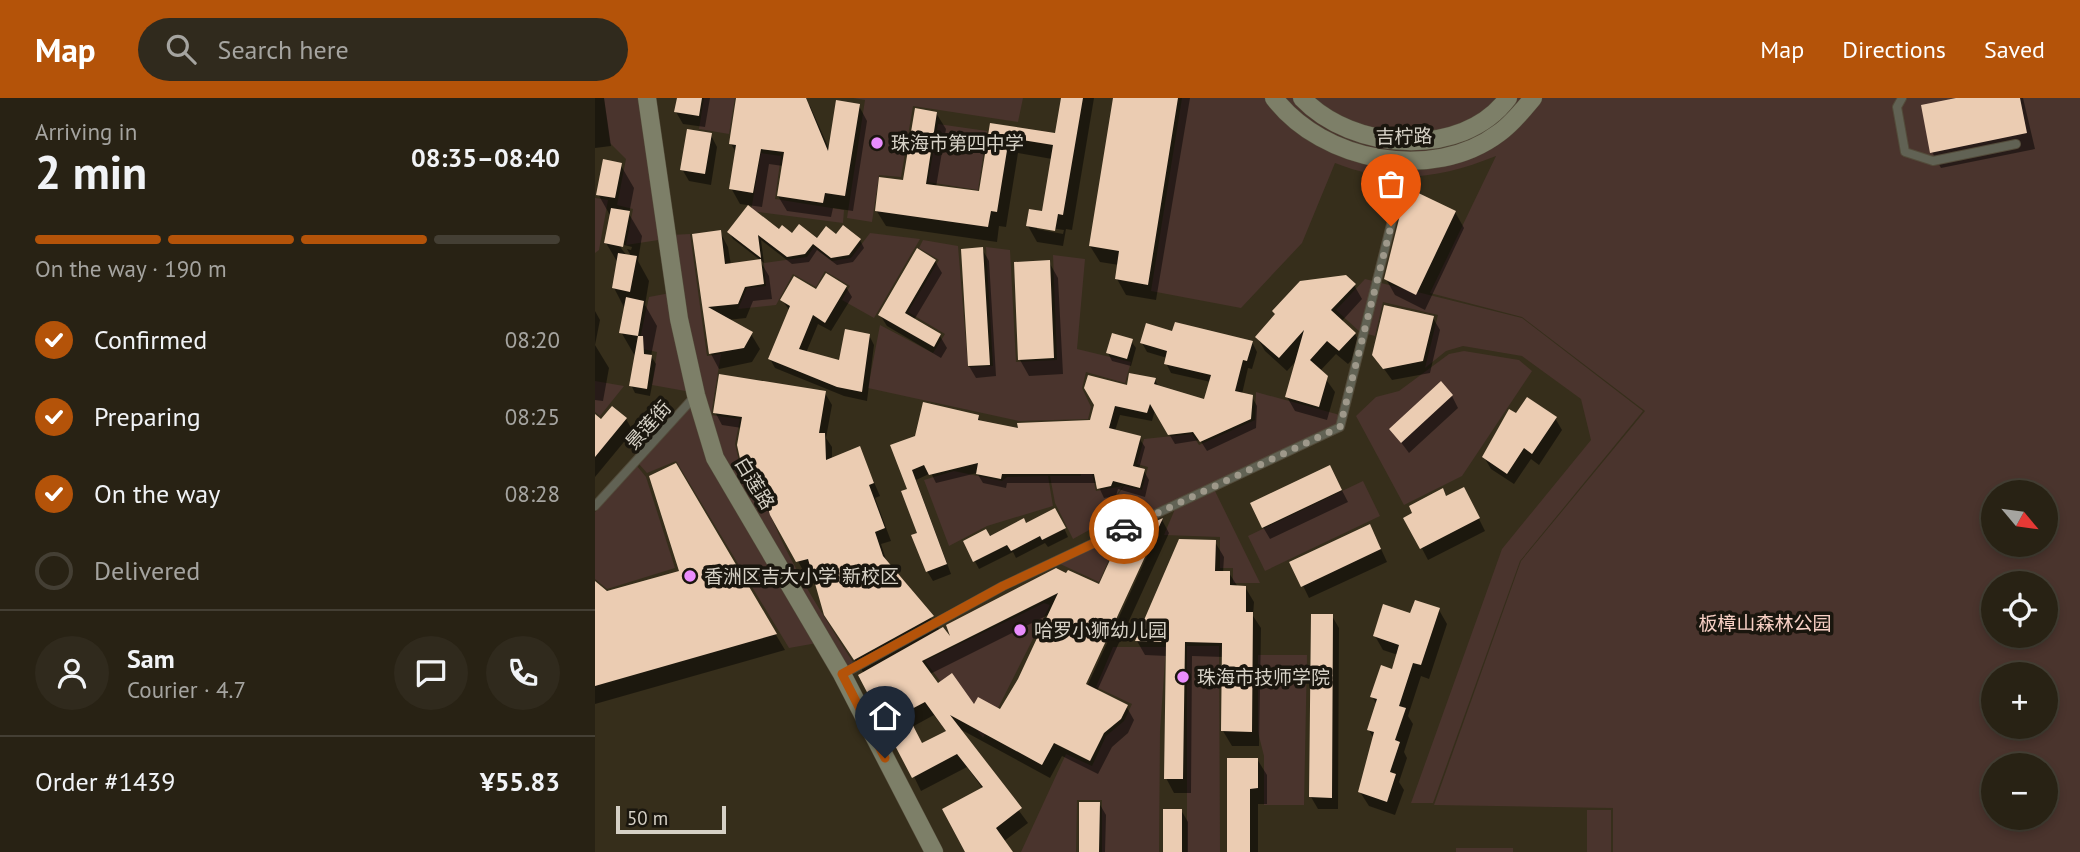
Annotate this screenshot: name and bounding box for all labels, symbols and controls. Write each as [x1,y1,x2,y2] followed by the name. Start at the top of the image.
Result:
[138,18,628,81] search box
[35,28,96,71] text: Map
[162,30,200,68] icon: search
[218,33,349,66] text: Search here
[1760,34,1804,65] text: Map
[1842,34,1946,65] text: Directions
[1984,34,2045,65] text: Saved
[35,117,137,146] text: Arriving in
[1375,124,1433,148] street label: 吉柠路
[891,131,1024,155] place label: 珠海市第四中学
[869,135,885,151] marker: 珠海市第四中学
[411,141,560,174] text: 08:35–08:40
[35,142,147,202] text: 2 min
[1361,154,1421,226] pin
[1372,165,1410,203] icon: bag
[35,254,227,283] text: On the way · 190 m
[35,321,73,359] icon: check
[94,323,207,356] text: Confirmed
[505,325,560,354] text: 08:20
[620,396,676,454] street label: 景莲街
[35,398,73,436] icon: check
[94,400,201,433] text: Preparing
[505,402,560,431] text: 08:25
[730,452,780,514] street label: 白莲路
[35,475,73,513] icon: check
[94,477,220,510] text: On the way
[505,479,560,508] text: 08:28
[1981,480,2058,556] north arrow
[1981,480,2058,830] map controls
[1089,494,1159,564] courier
[1105,510,1143,548] icon: car
[94,554,200,587] text: Delivered
[704,564,899,588] place label: 香洲区吉大小学 新校区
[682,568,698,584] marker: 香洲区吉大小学 新校区
[1981,571,2058,648] button: locate
[1698,611,1832,635] park label: 板樟山森林公园
[1034,618,1167,642] place label: 哈罗小狮幼儿园
[1012,622,1028,638] marker: 哈罗小狮幼儿园
[35,636,109,710] button: person
[394,636,468,710] button: chat
[486,636,560,710] button: phone
[127,642,175,675] text: Sam
[1981,662,2058,739] button: +
[1197,665,1330,689] place label: 珠海市技师学院
[1175,669,1191,685] marker: 珠海市技师学院
[127,675,246,704] text: Courier · 4.7
[855,686,915,758] pin
[866,697,904,735] icon: home
[1981,753,2058,830] button: −
[35,765,175,798] text: Order #1439
[480,765,560,798] text: ¥55.83
[616,803,726,835] scale bar
[627,806,668,830] text: 50 m

